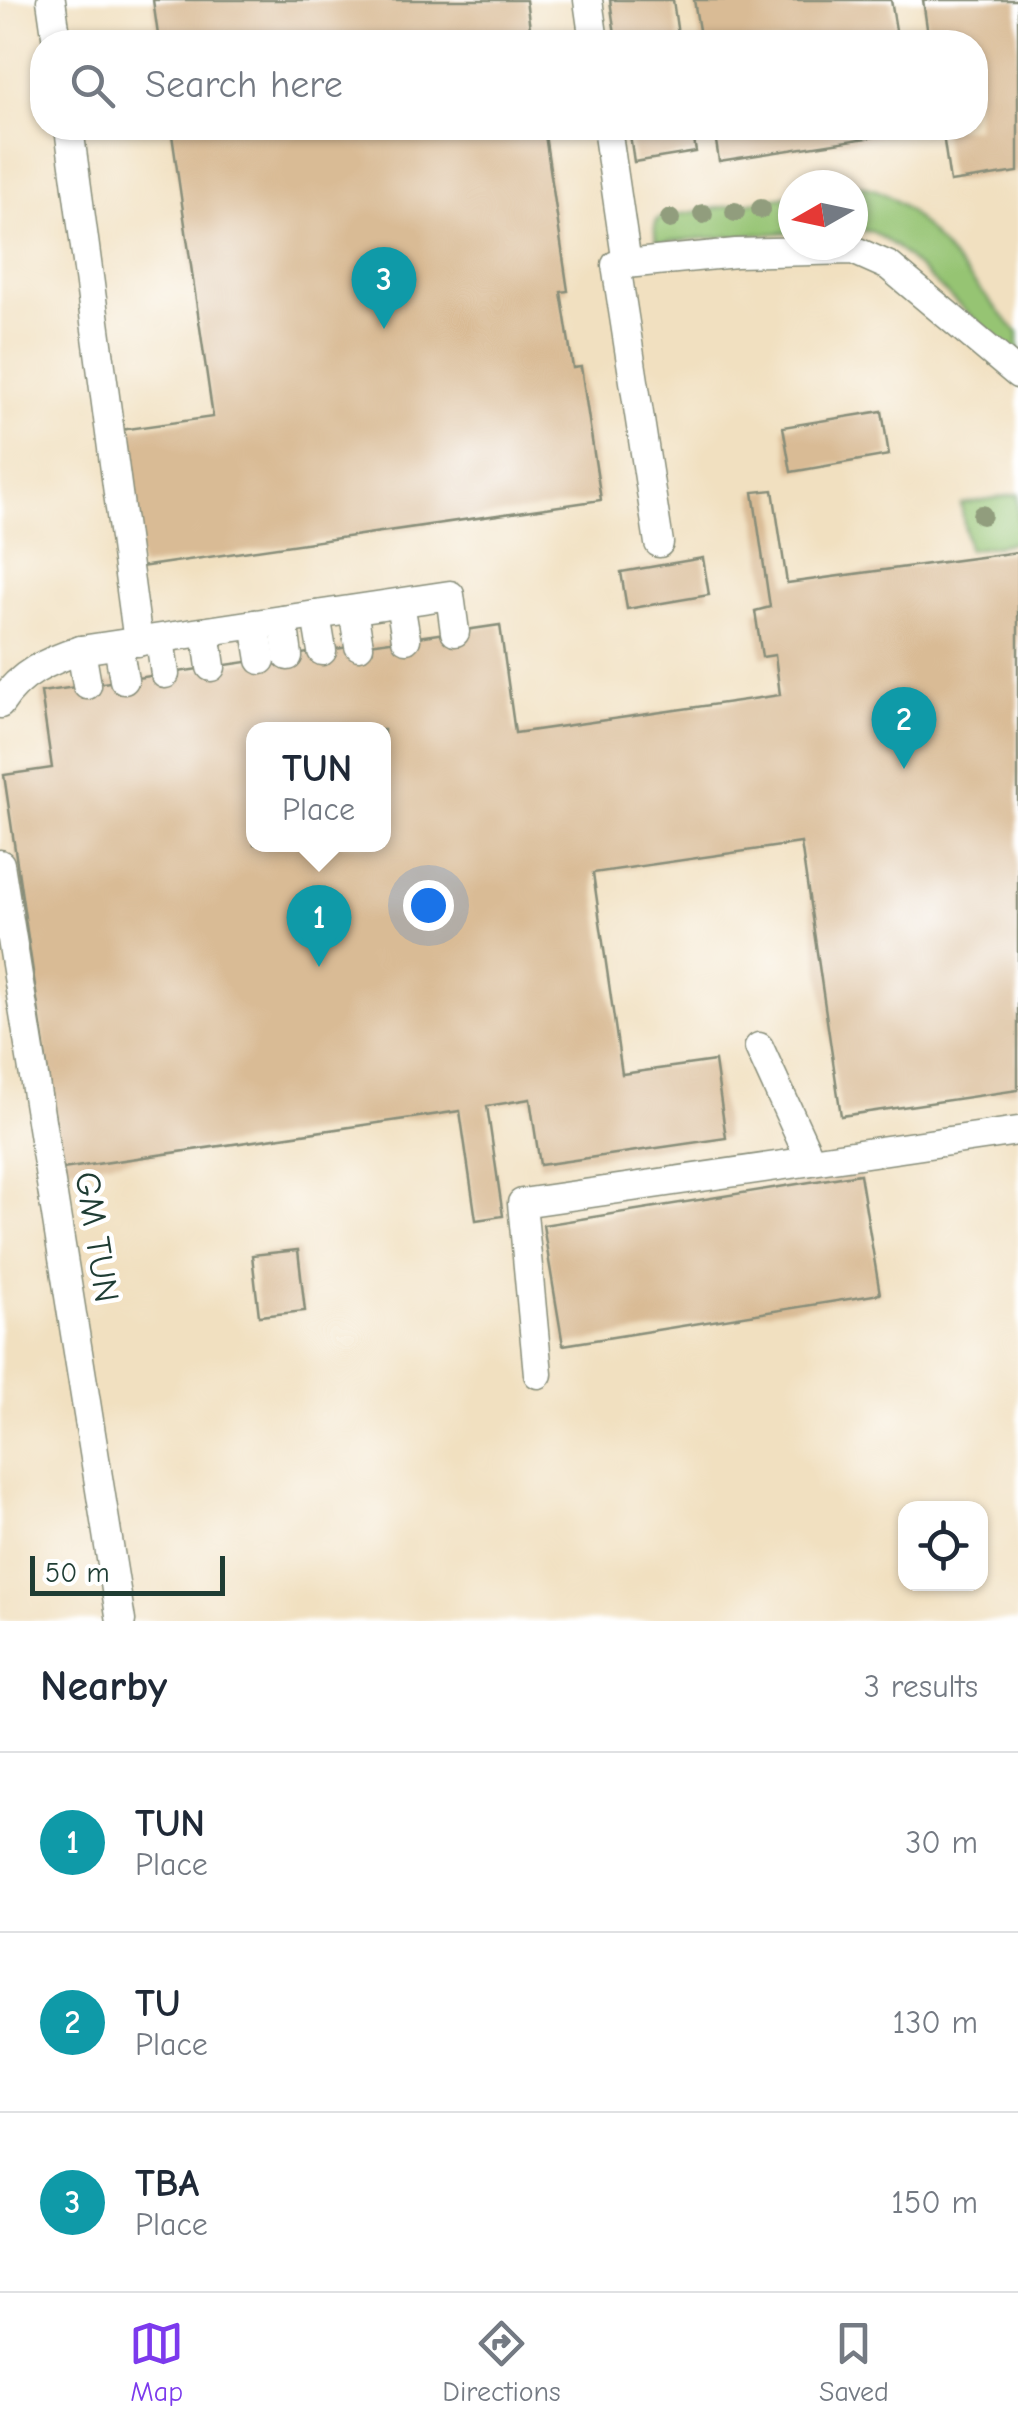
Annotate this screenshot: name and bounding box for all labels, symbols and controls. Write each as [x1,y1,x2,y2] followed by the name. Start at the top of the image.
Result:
[30,30,988,140] search box
[65,58,120,113] icon: search
[145,63,343,107] text: Search here
[778,170,868,260] north arrow
[352,246,416,329] pin: 3
[872,686,936,769] pin: 2
[246,722,391,852] popup
[282,747,352,791] text: TUN
[282,791,355,828] text: Place
[403,880,454,931] your location
[286,884,352,967] pin: 1
[66,1169,128,1305] street label: GM TUN
[898,1501,988,1591] map controls
[898,1501,988,1591] button: locate
[30,1551,225,1596] scale bar
[45,1557,110,1589] text: 50 m
[40,1662,167,1711] text: Nearby
[864,1668,978,1705] text: 3 results
[135,1802,205,1846] text: TUN
[66,1824,79,1861] text: 1
[905,1824,978,1861] text: 30 m
[135,1846,208,1883] text: Place
[135,1982,180,2026] text: TU
[65,2004,80,2041] text: 2
[892,2004,978,2041] text: 130 m
[135,2026,208,2063] text: Place
[135,2162,199,2206] text: TBA
[65,2184,80,2221] text: 3
[891,2184,978,2221] text: 150 m
[135,2206,208,2243] text: Place
[129,2316,184,2408] tab: Map
[442,2316,561,2408] tab: Directions
[819,2316,889,2408] tab: Saved

